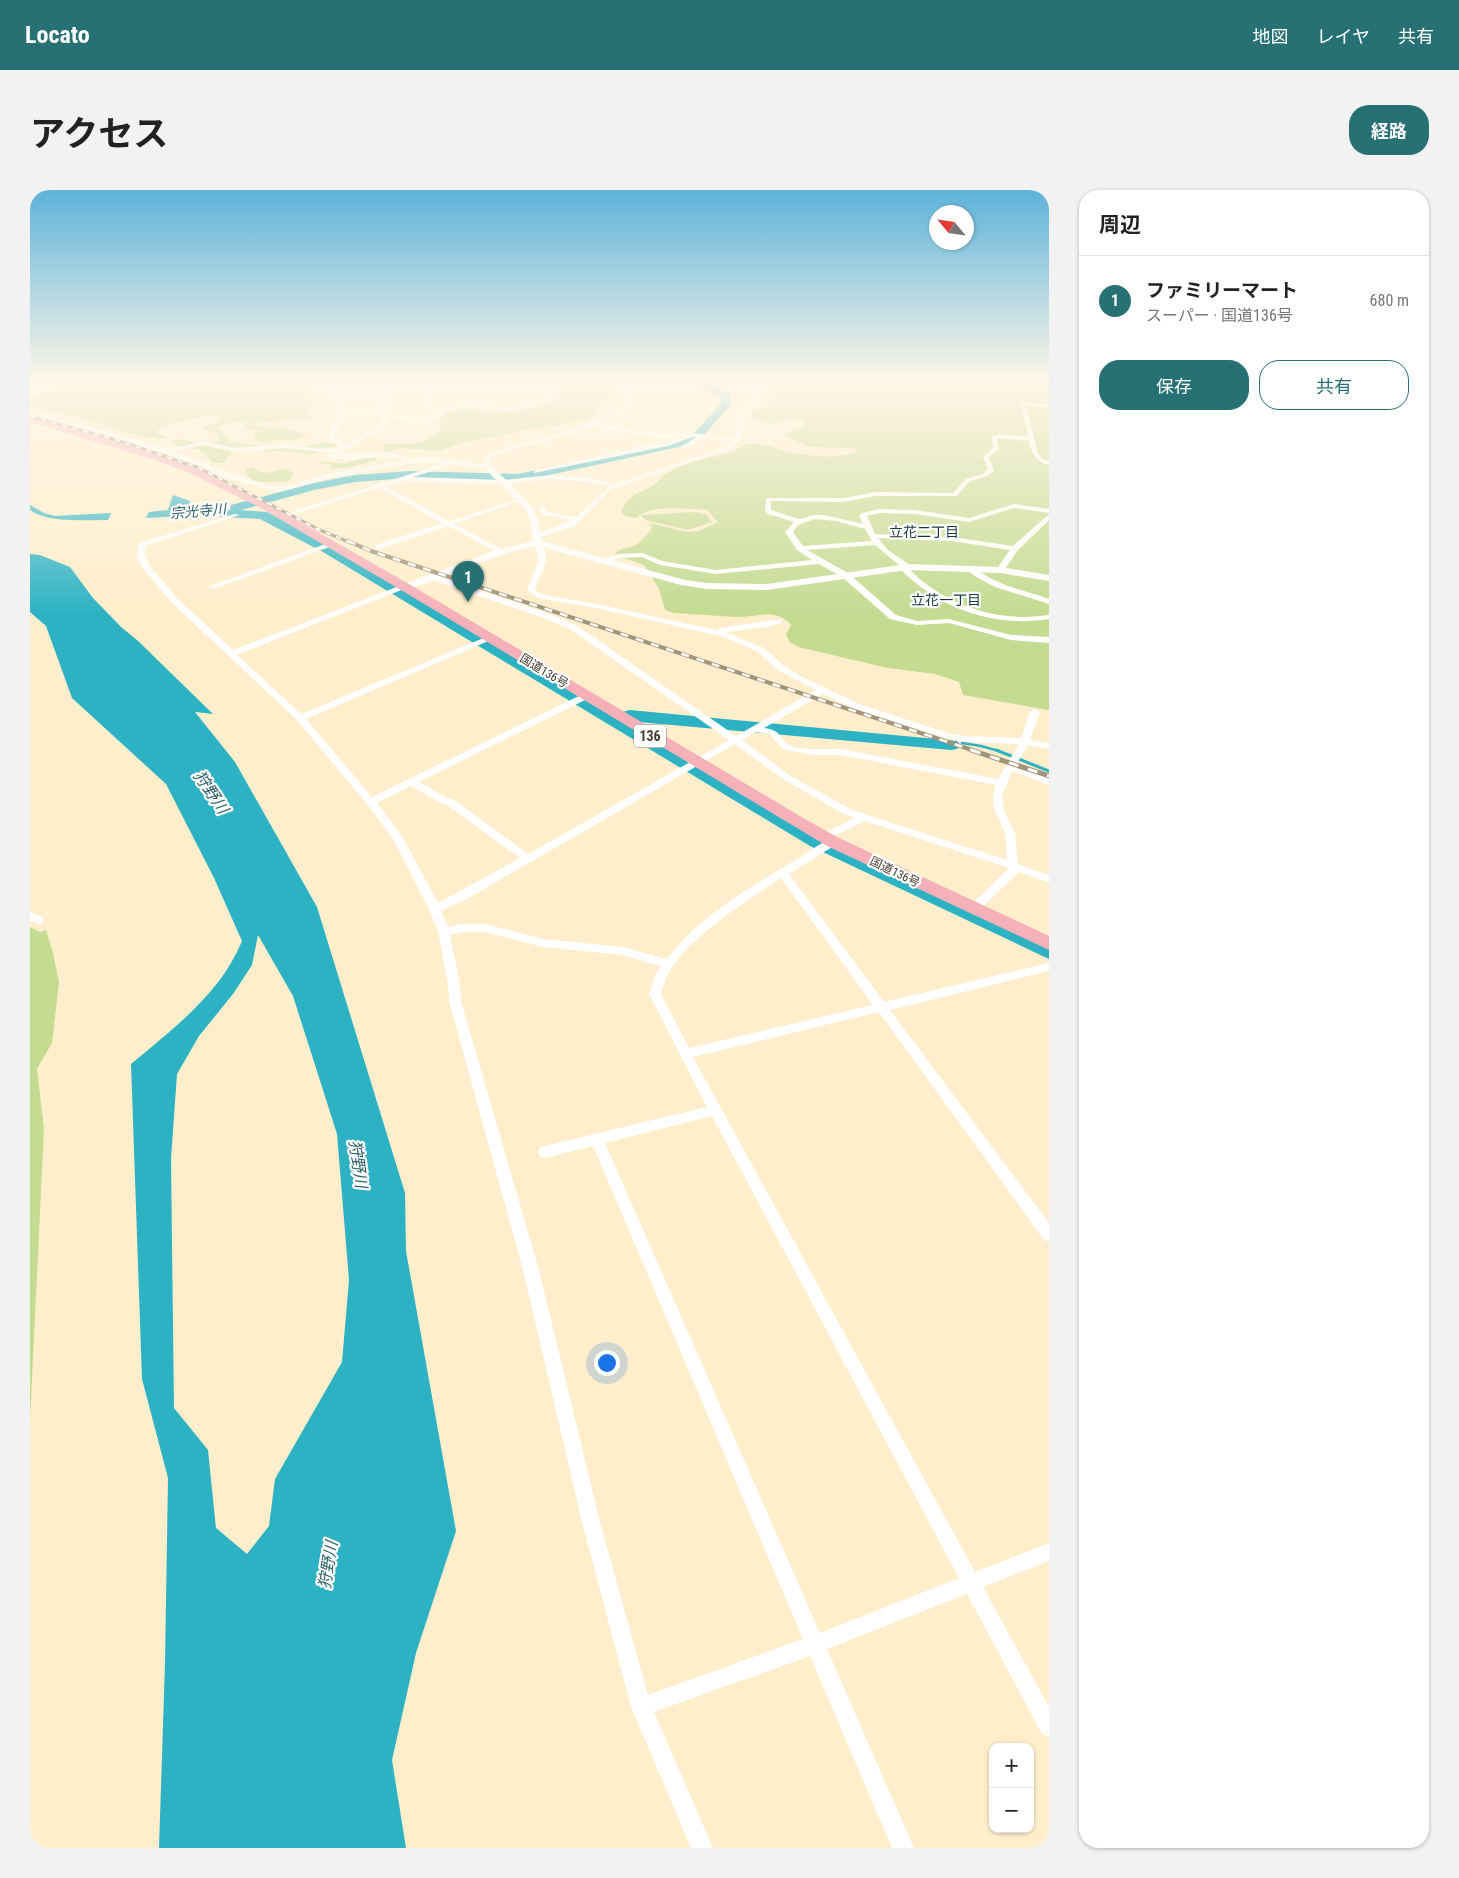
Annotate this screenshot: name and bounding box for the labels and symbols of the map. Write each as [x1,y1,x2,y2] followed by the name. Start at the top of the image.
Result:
[929,205,974,250] north arrow
[169,500,229,521] water label: 宗光寺川
[889,524,959,540] district label: 立花二丁目
[452,561,484,602] pin: 1
[911,592,981,608] district label: 立花一丁目
[517,651,571,691] street label: 国道136号
[634,724,666,748] road number: 136
[190,767,233,819] water label: 狩野川
[868,854,922,890] street label: 国道136号
[345,1139,371,1191] water label: 狩野川
[594,1350,620,1376] your location
[315,1538,341,1590] water label: 狩野川

